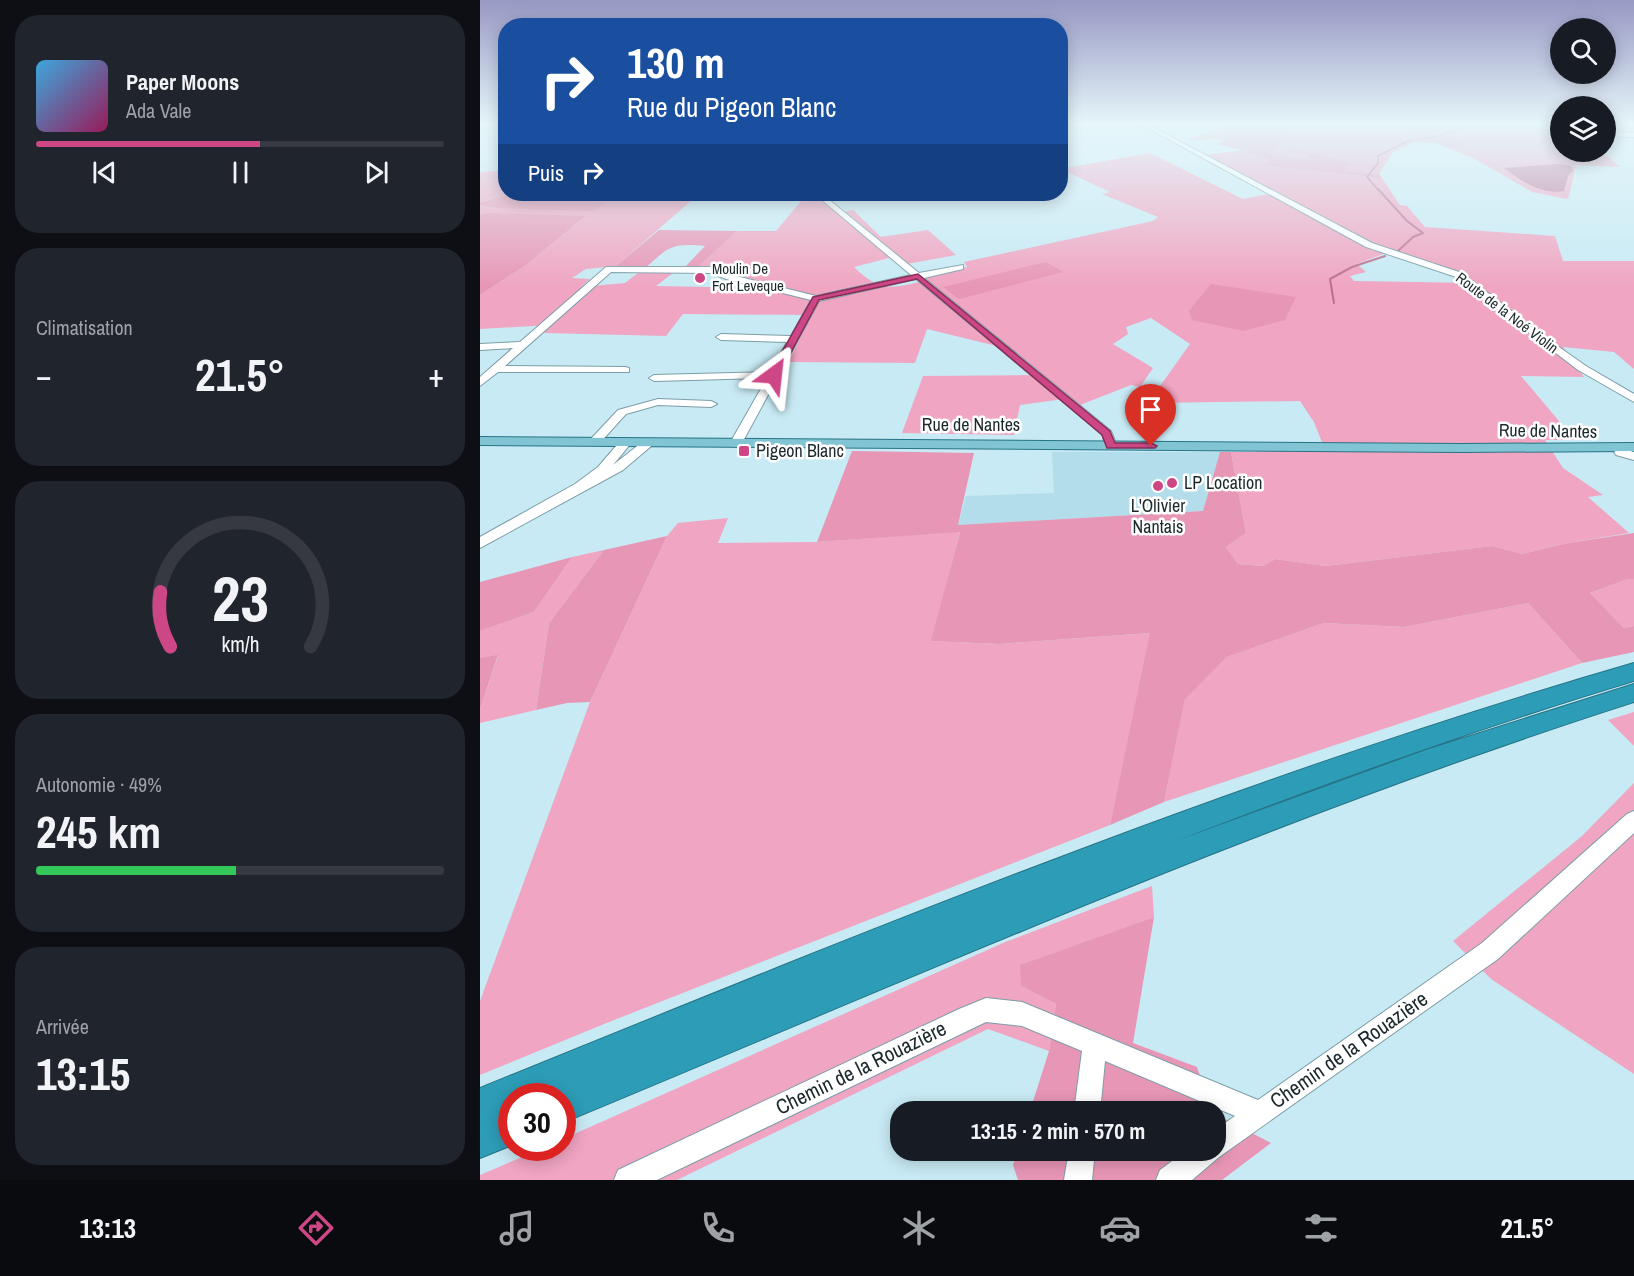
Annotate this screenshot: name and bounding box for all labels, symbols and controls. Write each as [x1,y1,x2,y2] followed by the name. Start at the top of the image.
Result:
[1550,18,1616,162] map controls
[1550,18,1616,84] button: search
[627,35,725,91] text: 130 m
[528,42,606,120] icon: right
[126,67,239,97] text: Paper Moons
[627,89,836,125] text: Rue du Pigeon Blanc
[1550,96,1616,162] button: layers
[126,97,191,124] text: Ada Vale
[88,156,121,189] icon: previous
[224,156,257,189] icon: pause
[360,156,393,189] icon: next
[576,156,609,189] icon: right
[528,158,564,188] text: Puis
[712,258,784,296] place label: Moulin De Fort Leveque
[1452,267,1563,358] street label: Route de la Noé Violin
[693,271,707,285] marker: Moulin De Fort Leveque
[36,314,133,341] text: Climatisation
[742,343,806,407] position arrow
[195,344,285,405] text: 21.5°
[36,353,52,397] text: −
[428,353,444,397] text: +
[1125,384,1176,446] pin
[1134,393,1167,426] icon: arrive
[922,412,1020,437] street label: Rue de Nantes
[1499,417,1597,444] street label: Rue de Nantes
[756,438,844,463] place label: Pigeon Blanc
[737,444,751,458] marker: Pigeon Blanc
[1184,470,1263,495] place label: LP Location
[1165,476,1179,490] marker: LP Location
[1151,479,1165,493] marker: L'Olivier Nantais
[1131,493,1185,539] place label: L'Olivier Nantais
[212,556,268,640] text: 23
[221,630,259,659] text: km/h
[36,771,162,798] text: Autonomie · 49%
[36,801,161,862] text: 245 km
[1264,984,1433,1115] street label: Chemin de la Rouazière
[36,1013,89,1040] text: Arrivée
[771,1014,951,1121] street label: Chemin de la Rouazière
[36,1043,130,1104] text: 13:15
[498,1083,576,1161] speed limit sign: 30
[971,1116,1145,1146] text: 13:15 · 2 min · 570 m
[295,1207,337,1249] icon: directions
[496,1207,538,1249] icon: music
[697,1207,739,1249] icon: phone
[898,1207,940,1249] icon: climate
[1099,1207,1141,1249] icon: car
[1300,1207,1342,1249] icon: filters
[79,1210,136,1246] text: 13:13
[1501,1210,1554,1246] text: 21.5°

